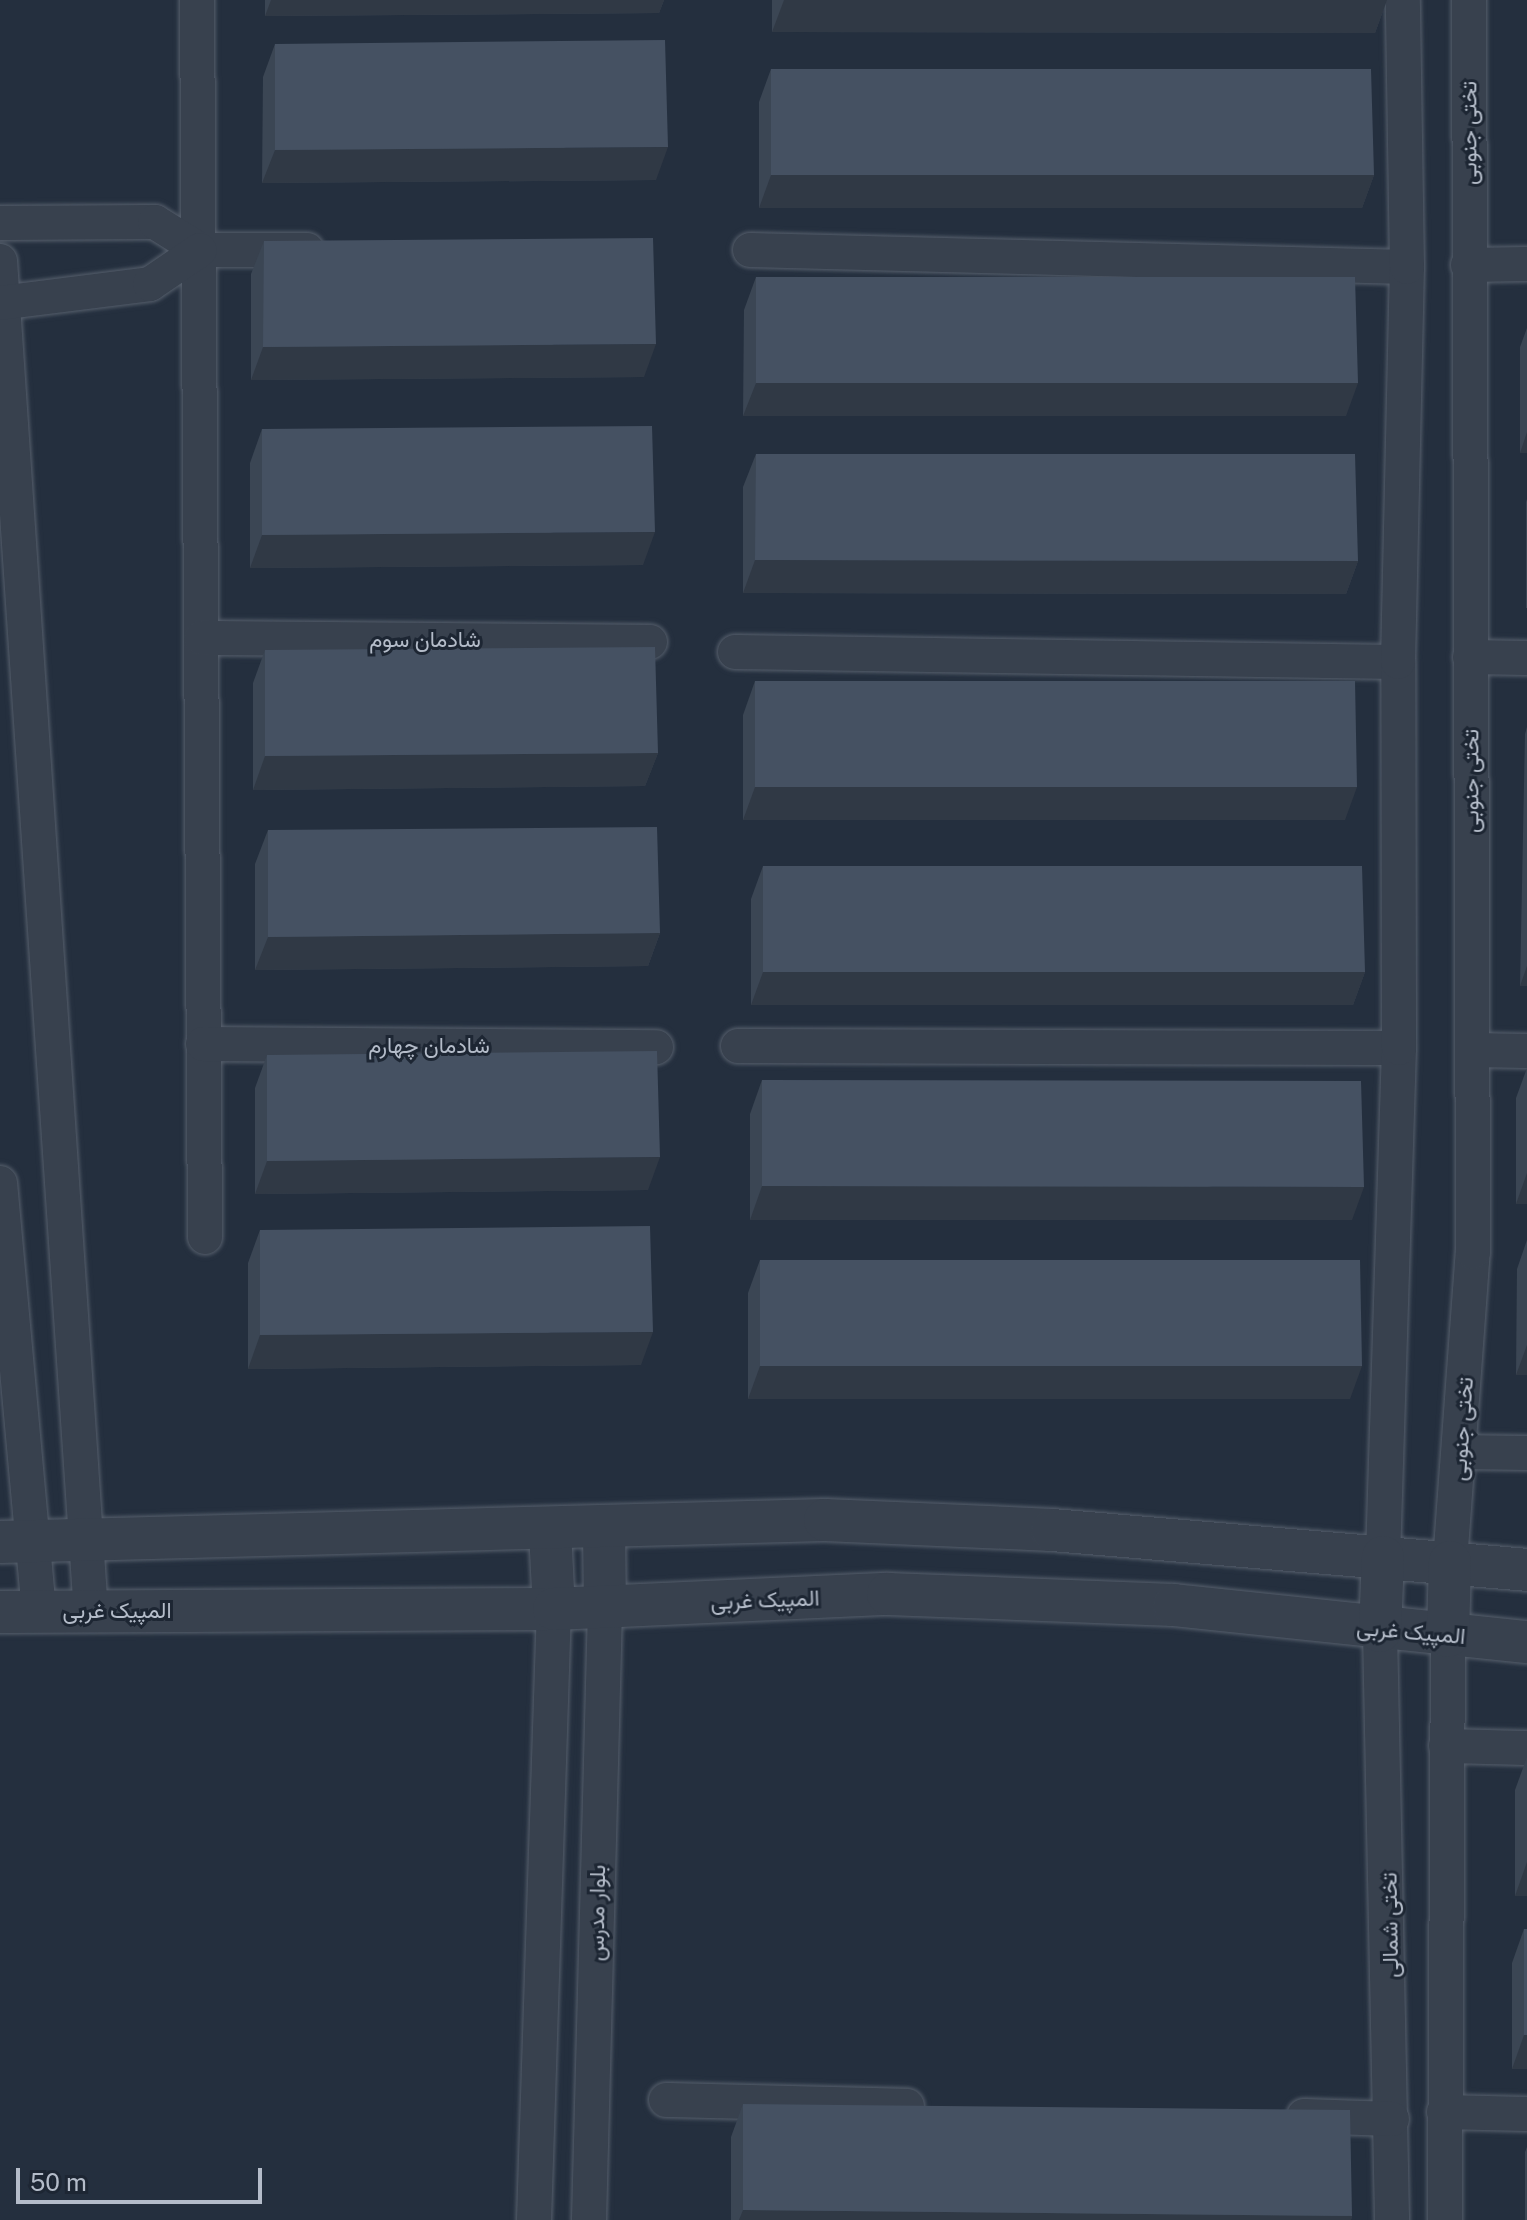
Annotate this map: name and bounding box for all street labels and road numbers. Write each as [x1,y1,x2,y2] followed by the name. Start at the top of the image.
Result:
[1456,81,1482,185] street label: تختی جنوبی
[369,627,481,653] street label: شادمان سوم
[1458,729,1484,833] street label: تختی جنوبی
[368,1033,490,1059] street label: شادمان چهارم
[1445,1376,1479,1482] street label: تختی جنوبی
[710,1585,820,1615] street label: المپیک غربی
[62,1598,172,1624] street label: المپیک غربی
[1356,1614,1466,1650] street label: المپیک غربی
[583,1865,611,1961] street label: بلوار مدرس
[1376,1872,1404,1978] street label: تختی شمالی

